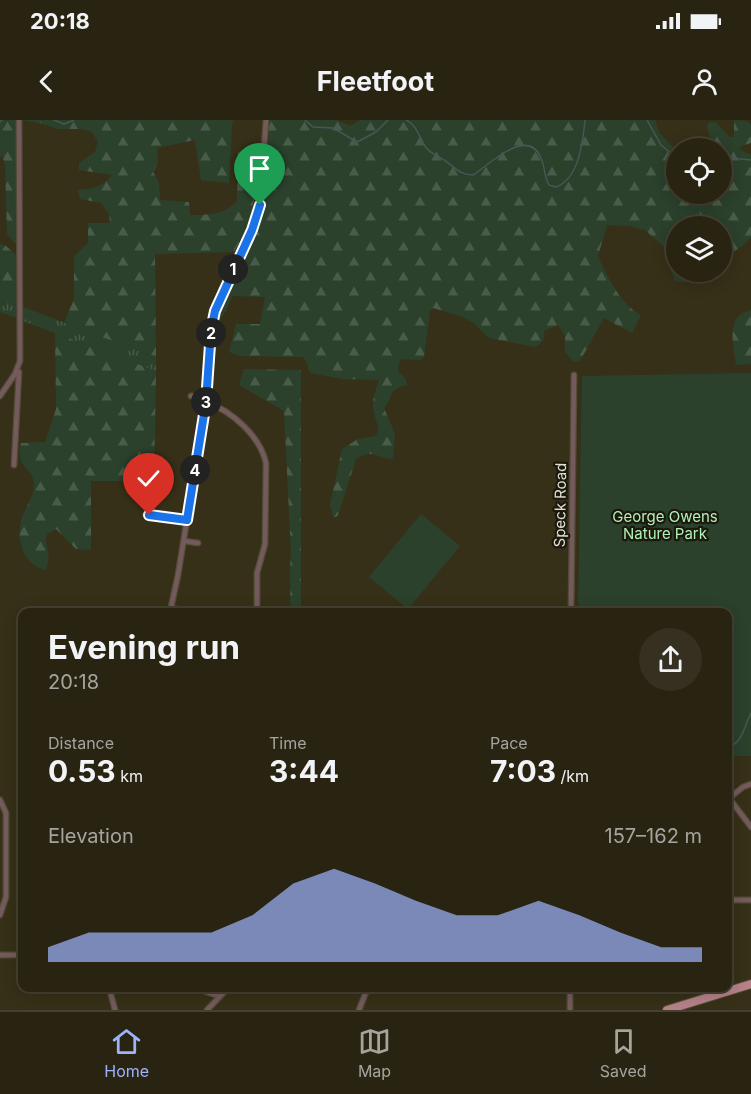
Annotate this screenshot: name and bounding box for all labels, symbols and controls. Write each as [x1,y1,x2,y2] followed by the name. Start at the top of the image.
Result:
[30,8,90,34] text: 20:18
[30,65,63,98] icon: back
[317,65,434,98] text: Fleetfoot
[688,65,721,98] icon: person
[666,138,732,282] map controls
[666,138,732,204] button: locate
[234,143,285,205] pin
[243,152,276,185] icon: arrive
[666,216,732,282] button: layers
[218,254,248,284] pin: 1
[230,259,236,279] text: 1
[196,318,226,348] pin: 2
[206,323,216,343] text: 2
[191,387,221,417] pin: 3
[201,392,211,412] text: 3
[123,453,174,515] pin
[180,455,210,485] pin: 4
[190,460,200,480] text: 4
[132,462,165,495] icon: check
[550,462,570,548] street label: Speck Road
[612,507,718,543] park label: George Owens Nature Park
[48,627,240,667] text: Evening run
[639,628,702,691] button: share
[48,670,99,694] text: 20:18
[48,733,114,753] text: Distance
[269,733,307,753] text: Time
[490,733,528,753] text: Pace
[48,753,116,789] text: 0.53
[269,753,339,789] text: 3:44
[490,753,556,789] text: 7:03
[116,766,143,786] text: km
[556,766,589,786] text: /km
[48,824,134,848] text: Elevation
[605,824,702,848] text: 157–162 m
[104,1025,149,1081] tab: Home
[358,1025,391,1081] tab: Map
[600,1025,647,1081] tab: Saved

